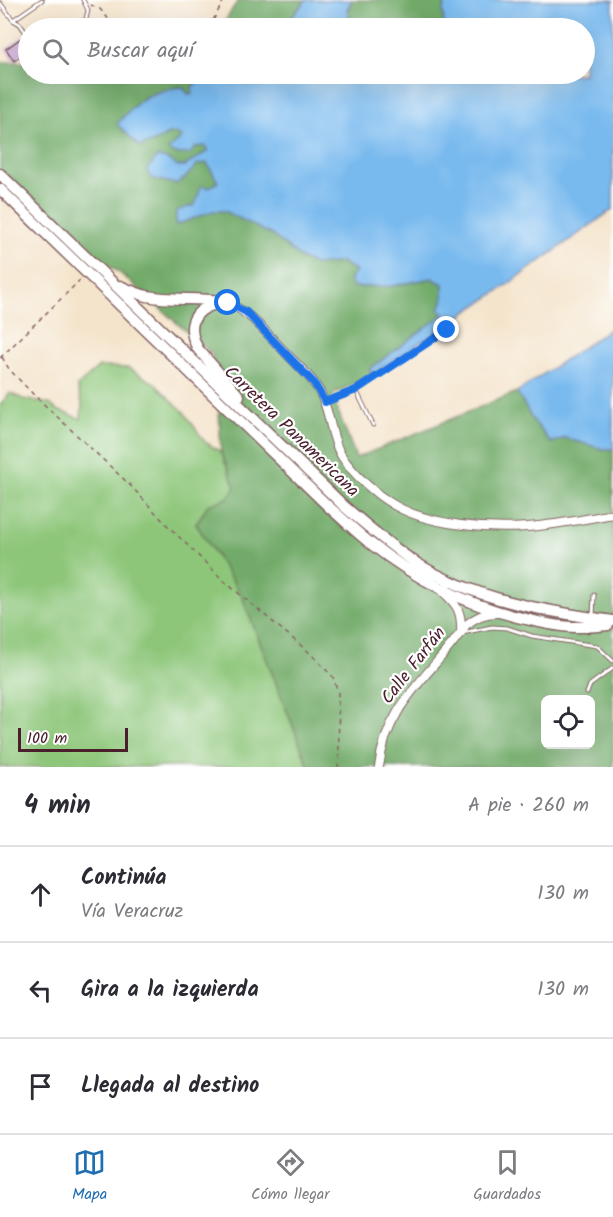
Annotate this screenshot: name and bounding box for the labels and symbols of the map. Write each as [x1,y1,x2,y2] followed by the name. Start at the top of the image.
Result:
[214,289,240,315] route start
[433,316,459,342] route end
[216,359,366,505] street label: Carretera Panamericana
[374,621,454,711] street label: Calle Farfán
[18,725,128,752] scale bar

